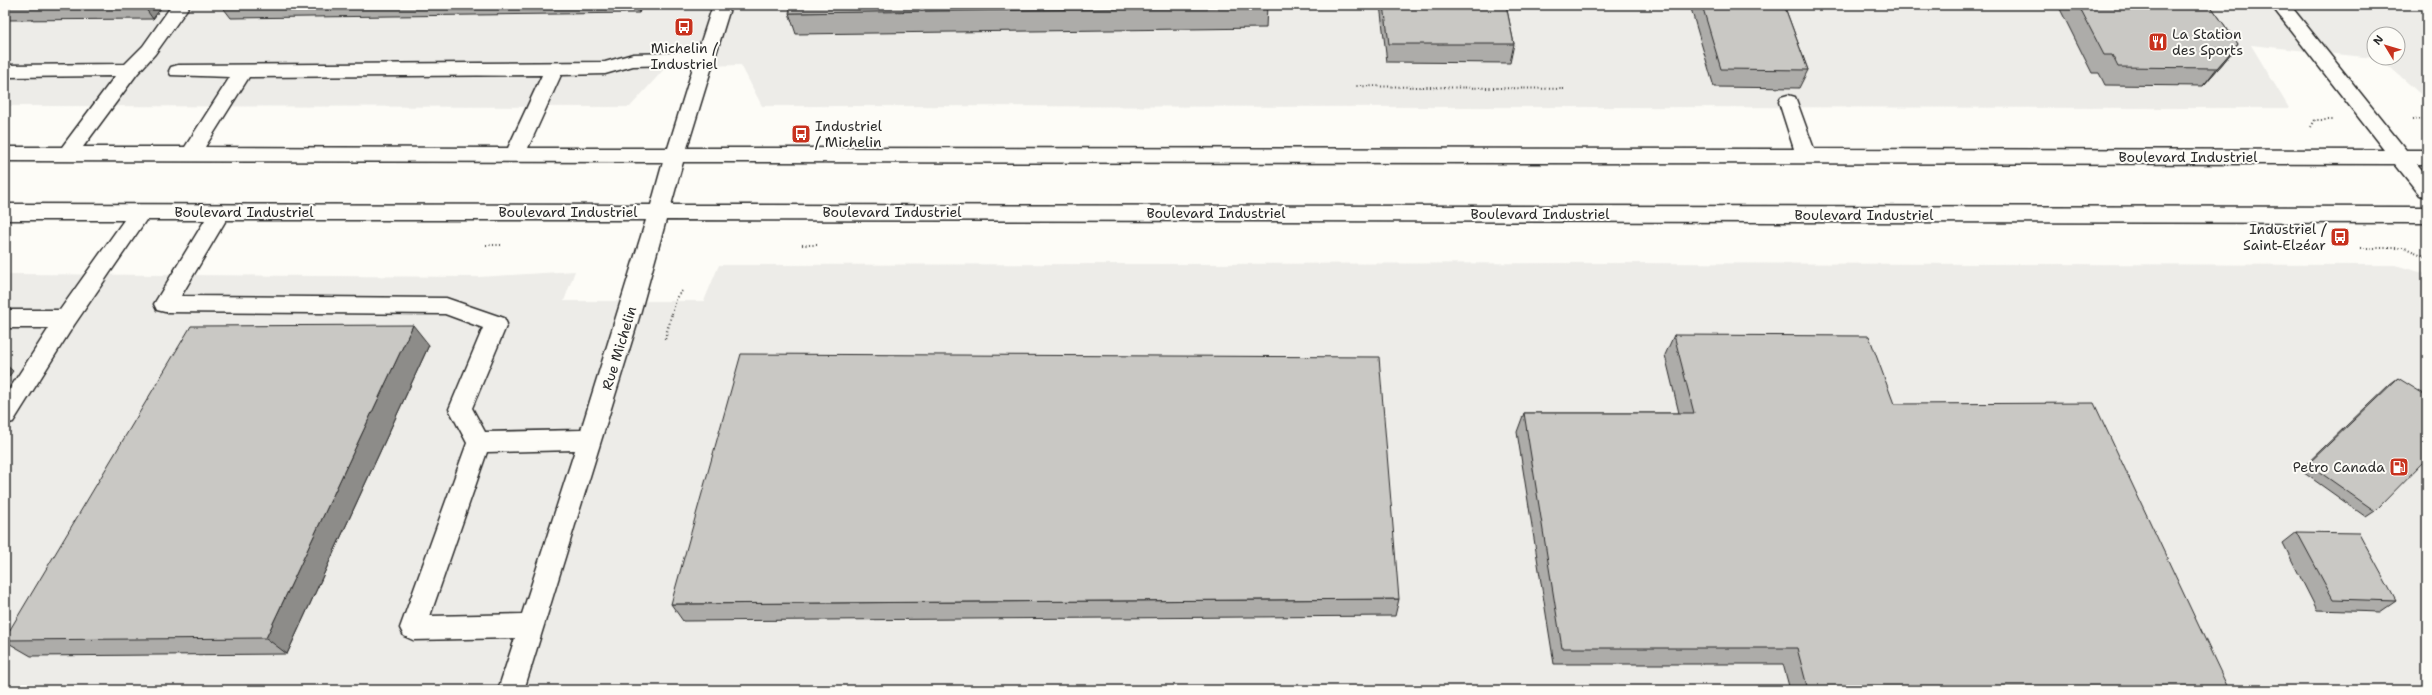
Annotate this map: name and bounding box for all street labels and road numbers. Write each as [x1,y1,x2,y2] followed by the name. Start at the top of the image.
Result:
[2118,148,2258,166] street label: Boulevard Industriel
[174,203,314,221] street label: Boulevard Industriel
[498,203,638,221] street label: Boulevard Industriel
[822,203,962,221] street label: Boulevard Industriel
[1146,204,1286,222] street label: Boulevard Industriel
[1470,205,1610,223] street label: Boulevard Industriel
[1794,206,1934,224] street label: Boulevard Industriel
[598,303,640,392] street label: Rue Michelin

